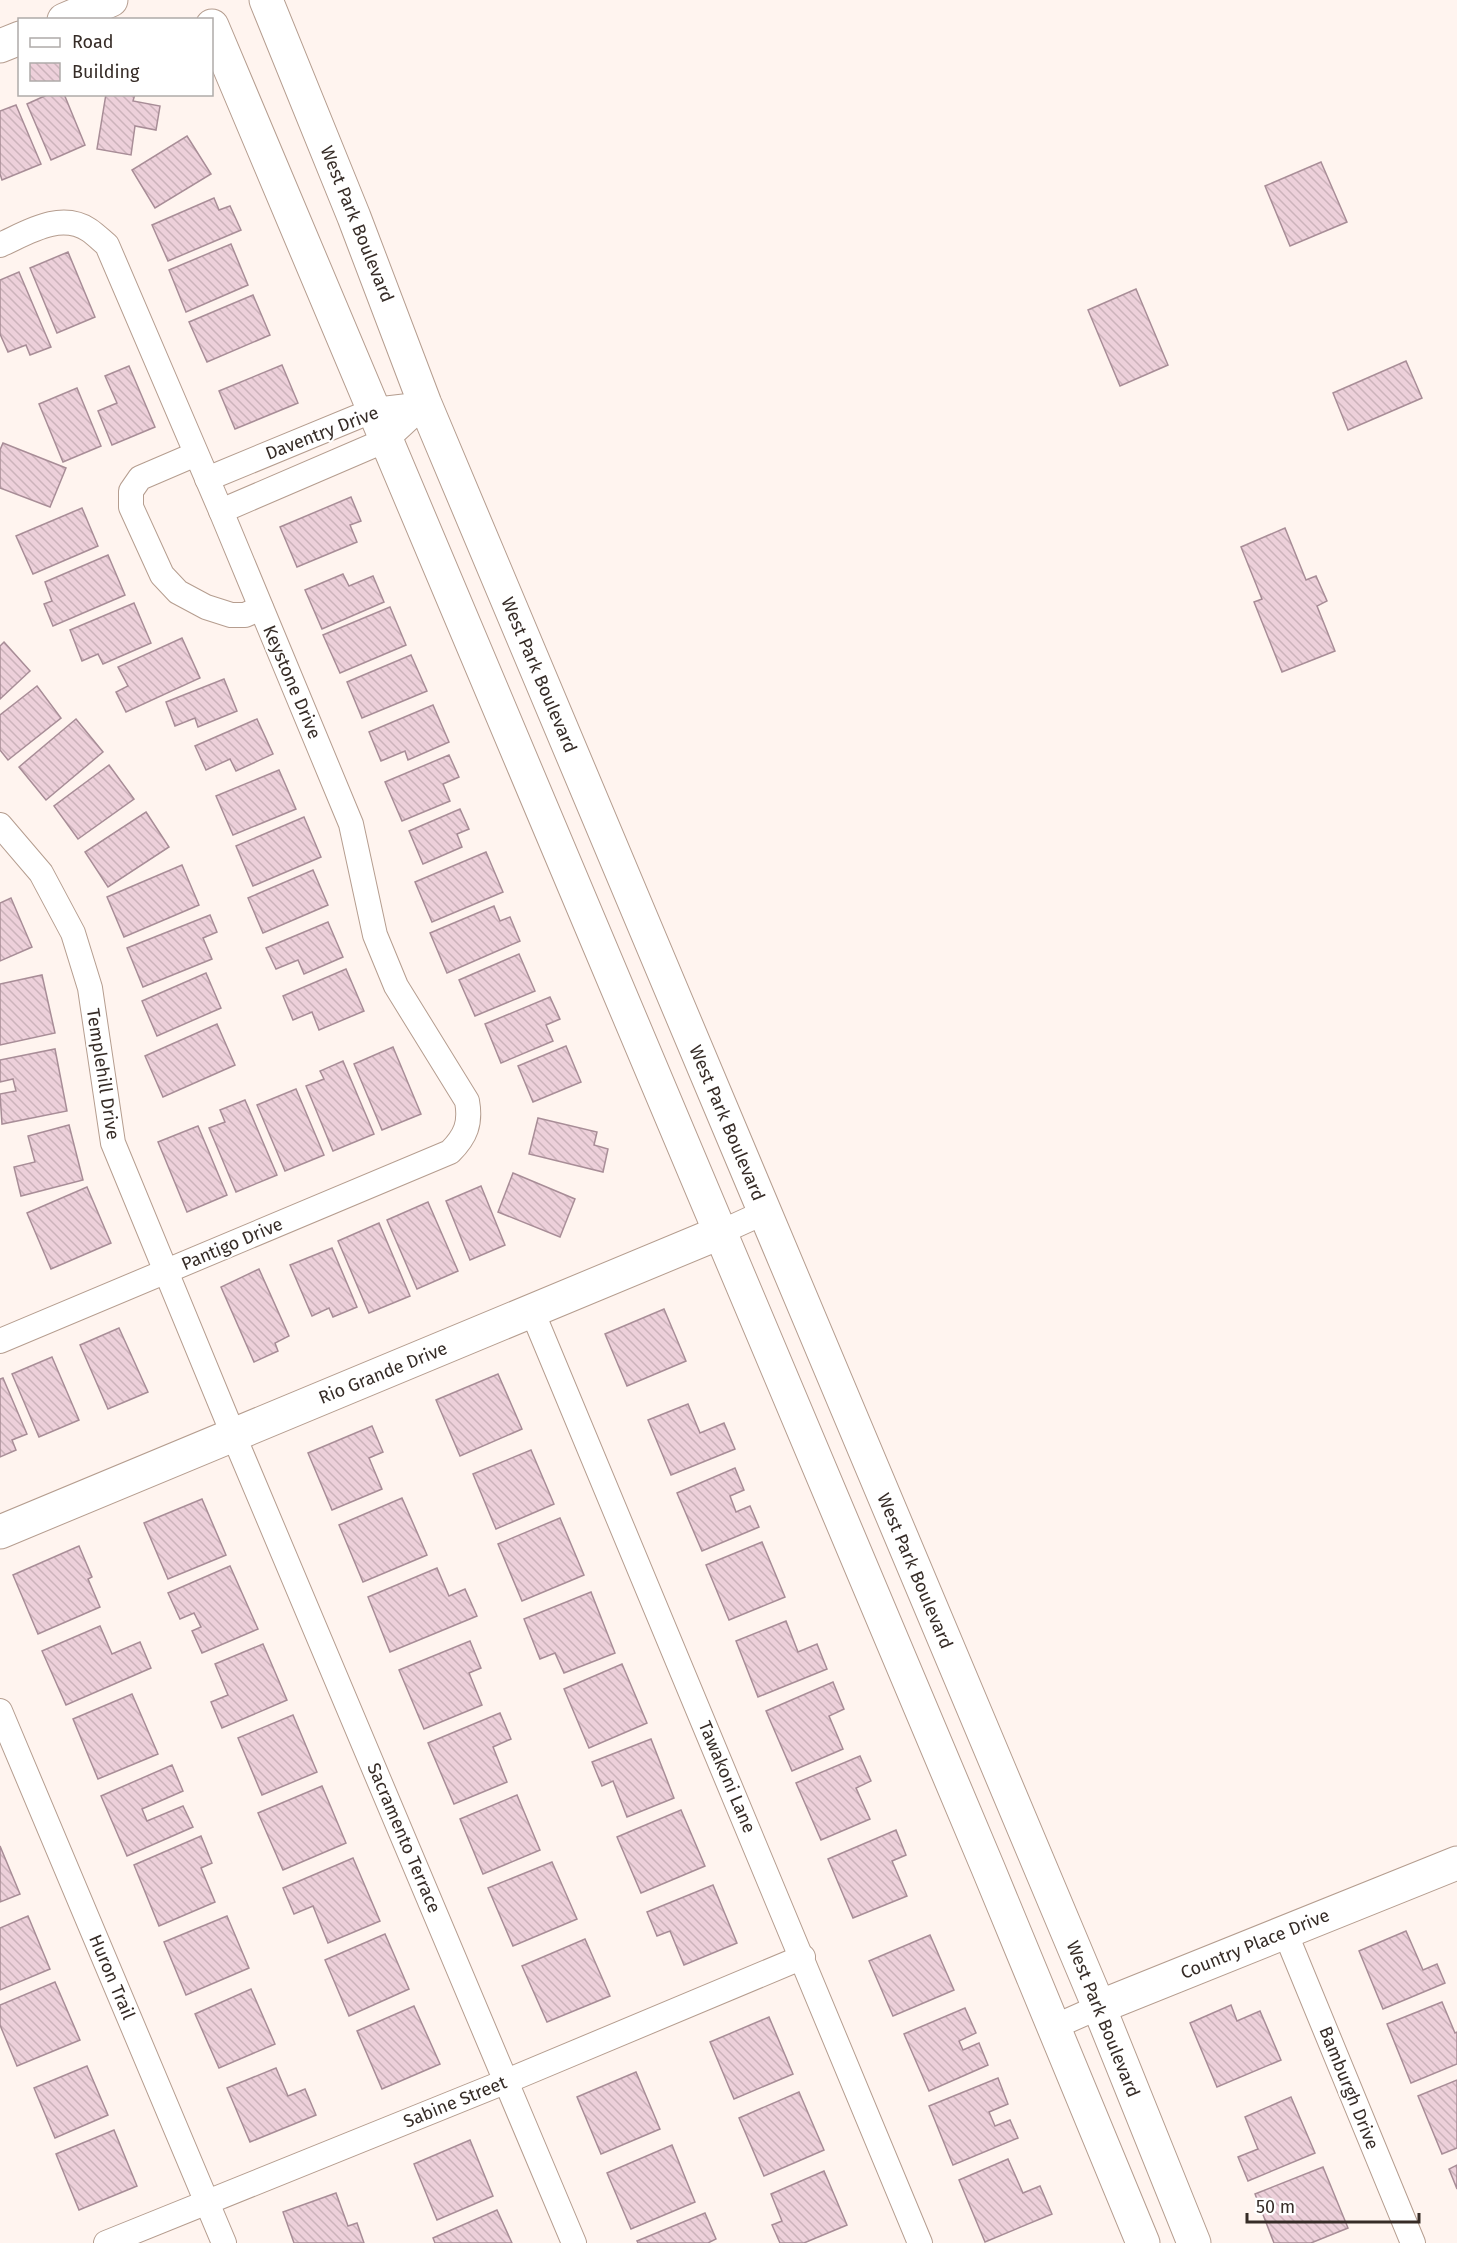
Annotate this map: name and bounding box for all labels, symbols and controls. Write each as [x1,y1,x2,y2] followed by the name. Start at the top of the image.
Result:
[18,18,213,96] legend
[72,31,114,53] text: Road
[72,61,140,83] text: Building
[316,143,398,305] street label: West Park Boulevard
[262,401,382,465] street label: Daventry Drive
[496,594,582,756] street label: West Park Boulevard
[258,622,326,742] street label: Keystone Drive
[82,1007,124,1141] street label: Templehill Drive
[684,1042,770,1204] street label: West Park Boulevard
[178,1213,286,1275] street label: Pantigo Drive
[315,1337,451,1409] street label: Rio Grande Drive
[872,1490,958,1652] street label: West Park Boulevard
[694,1718,760,1836] street label: Tawakoni Lane
[362,1760,446,1916] street label: Sacramento Terrace
[1177,1904,1333,1984] street label: Country Place Drive
[84,1931,140,2023] street label: Huron Trail
[1062,1938,1144,2100] street label: West Park Boulevard
[1314,2023,1384,2153] street label: Bamburgh Drive
[400,2071,510,2133] street label: Sabine Street
[1247,2186,1420,2224] scale bar
[1256,2196,1295,2218] text: 50 m

